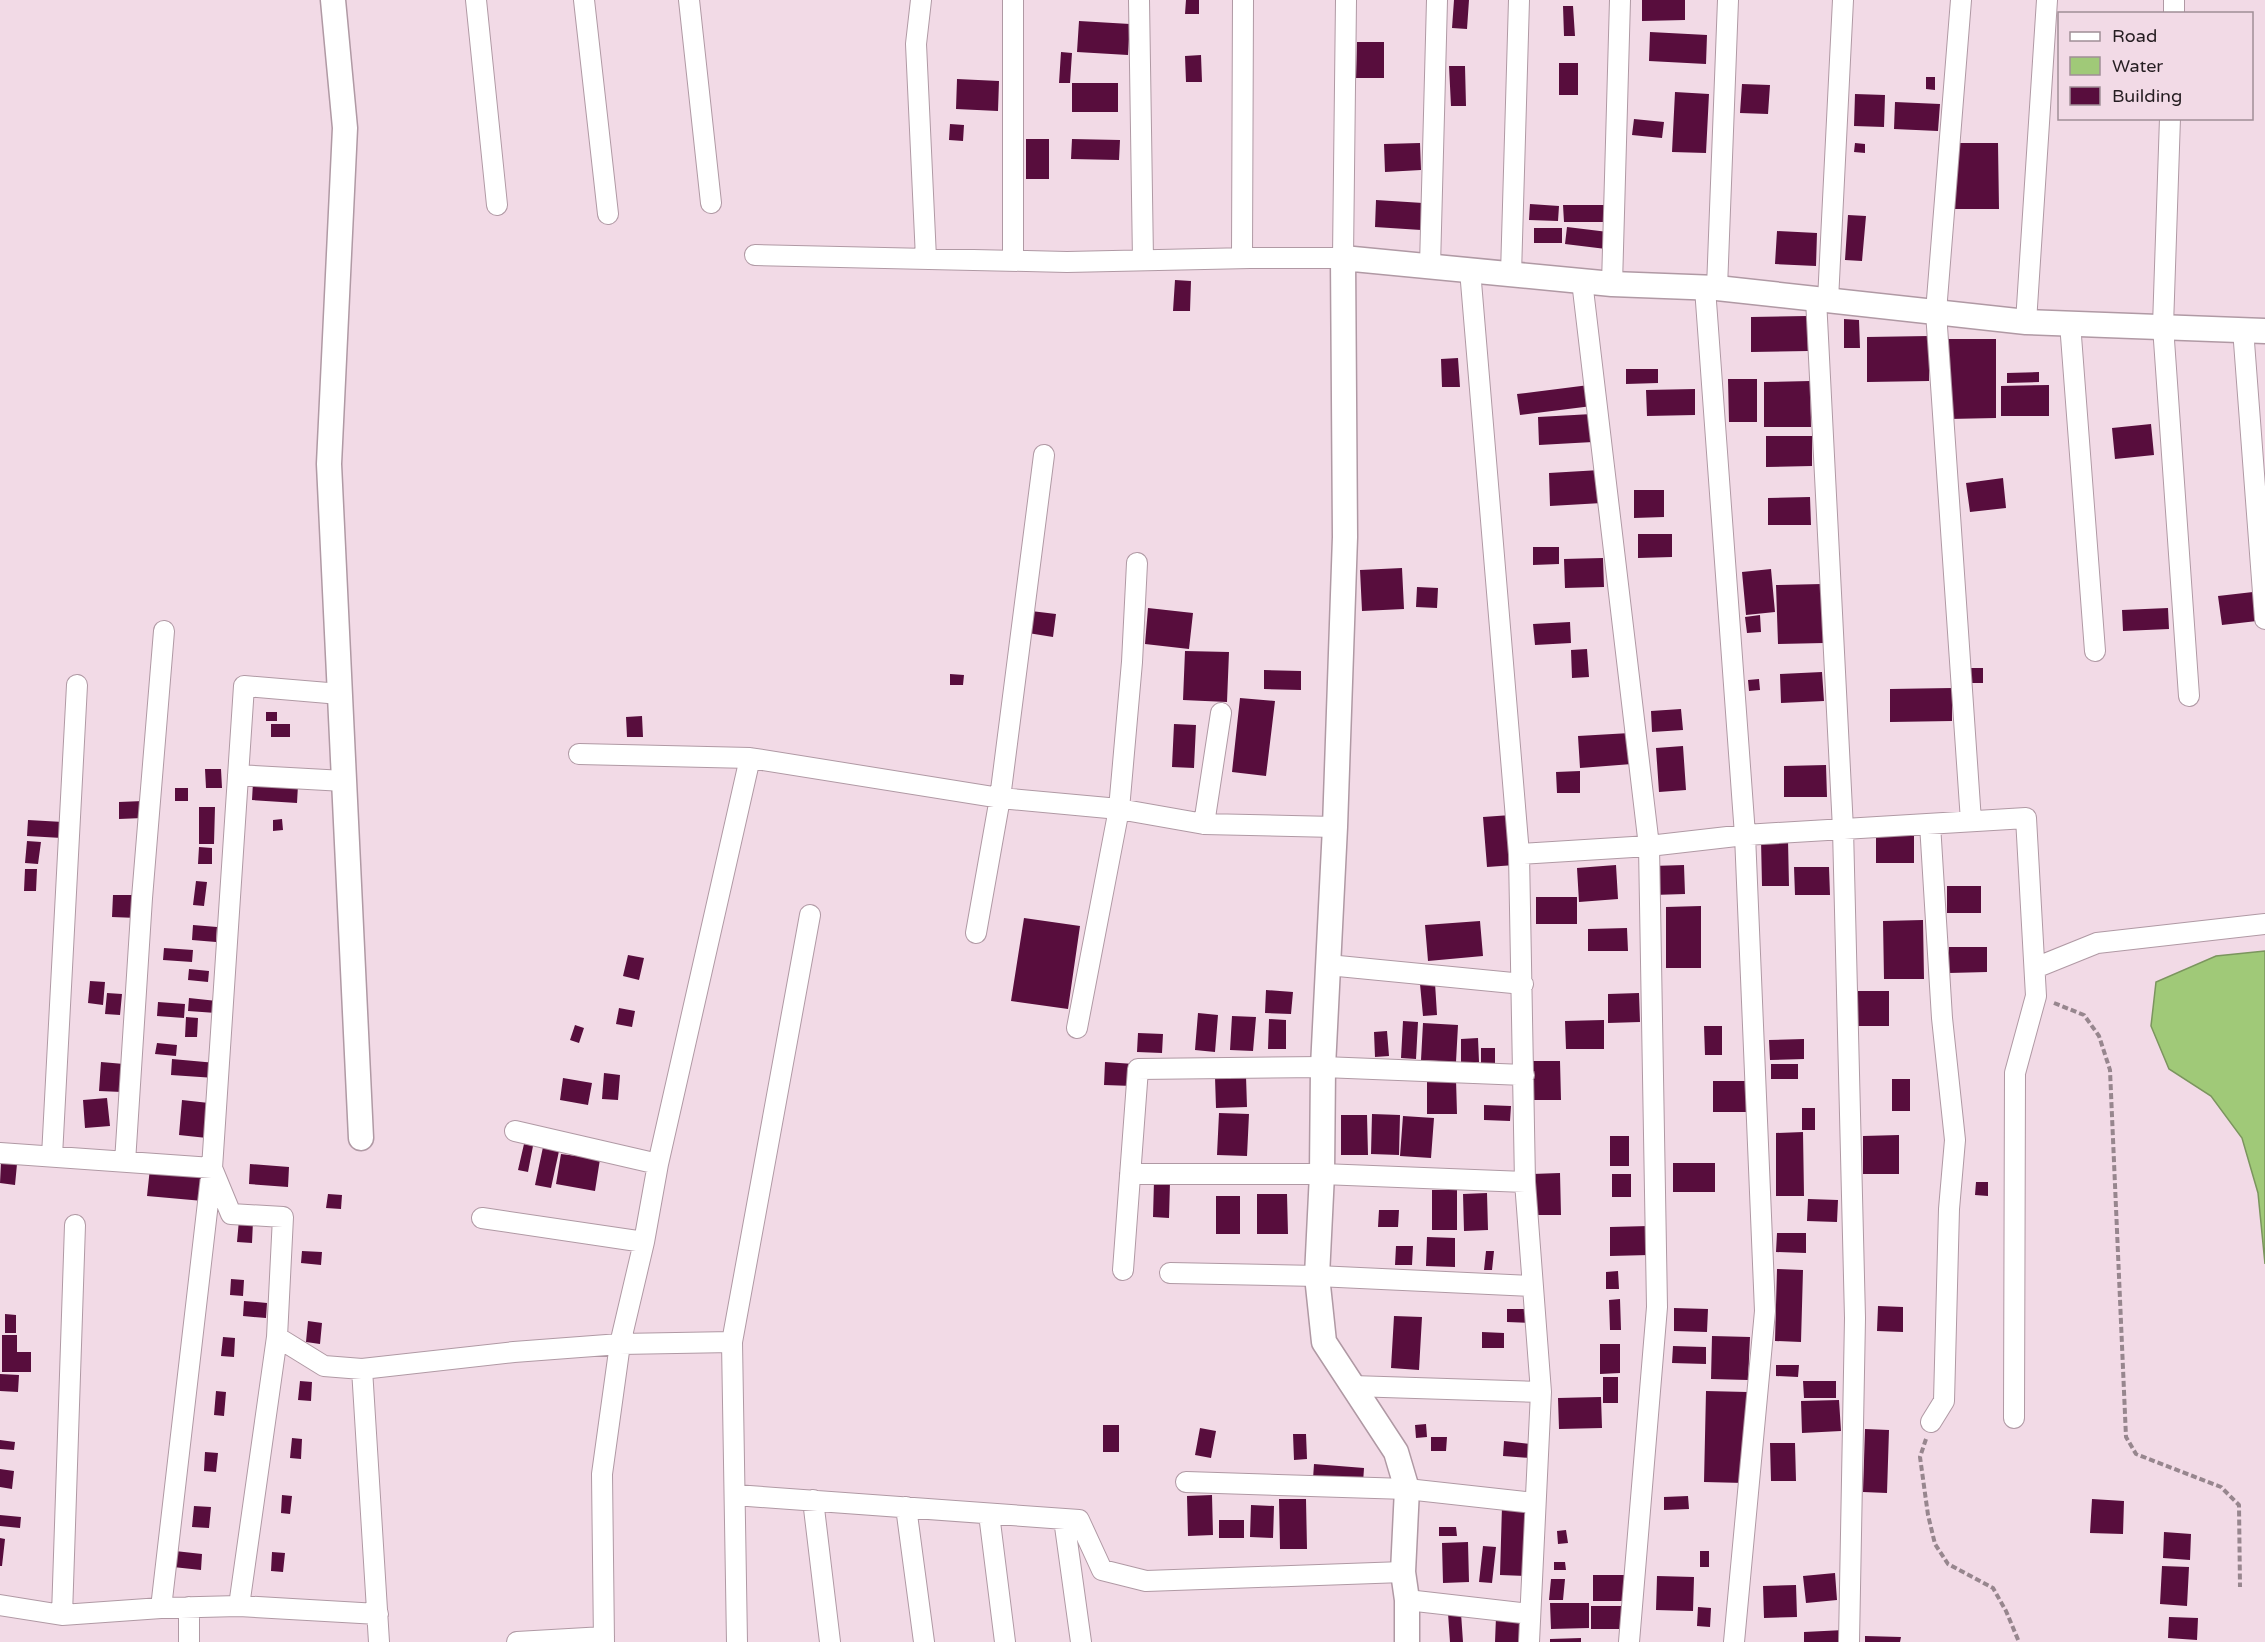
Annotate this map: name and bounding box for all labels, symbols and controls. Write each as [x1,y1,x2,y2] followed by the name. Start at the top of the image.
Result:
[2058,12,2253,120] legend
[2112,25,2157,47] text: Road
[2112,55,2163,77] text: Water
[2112,85,2182,107] text: Building

